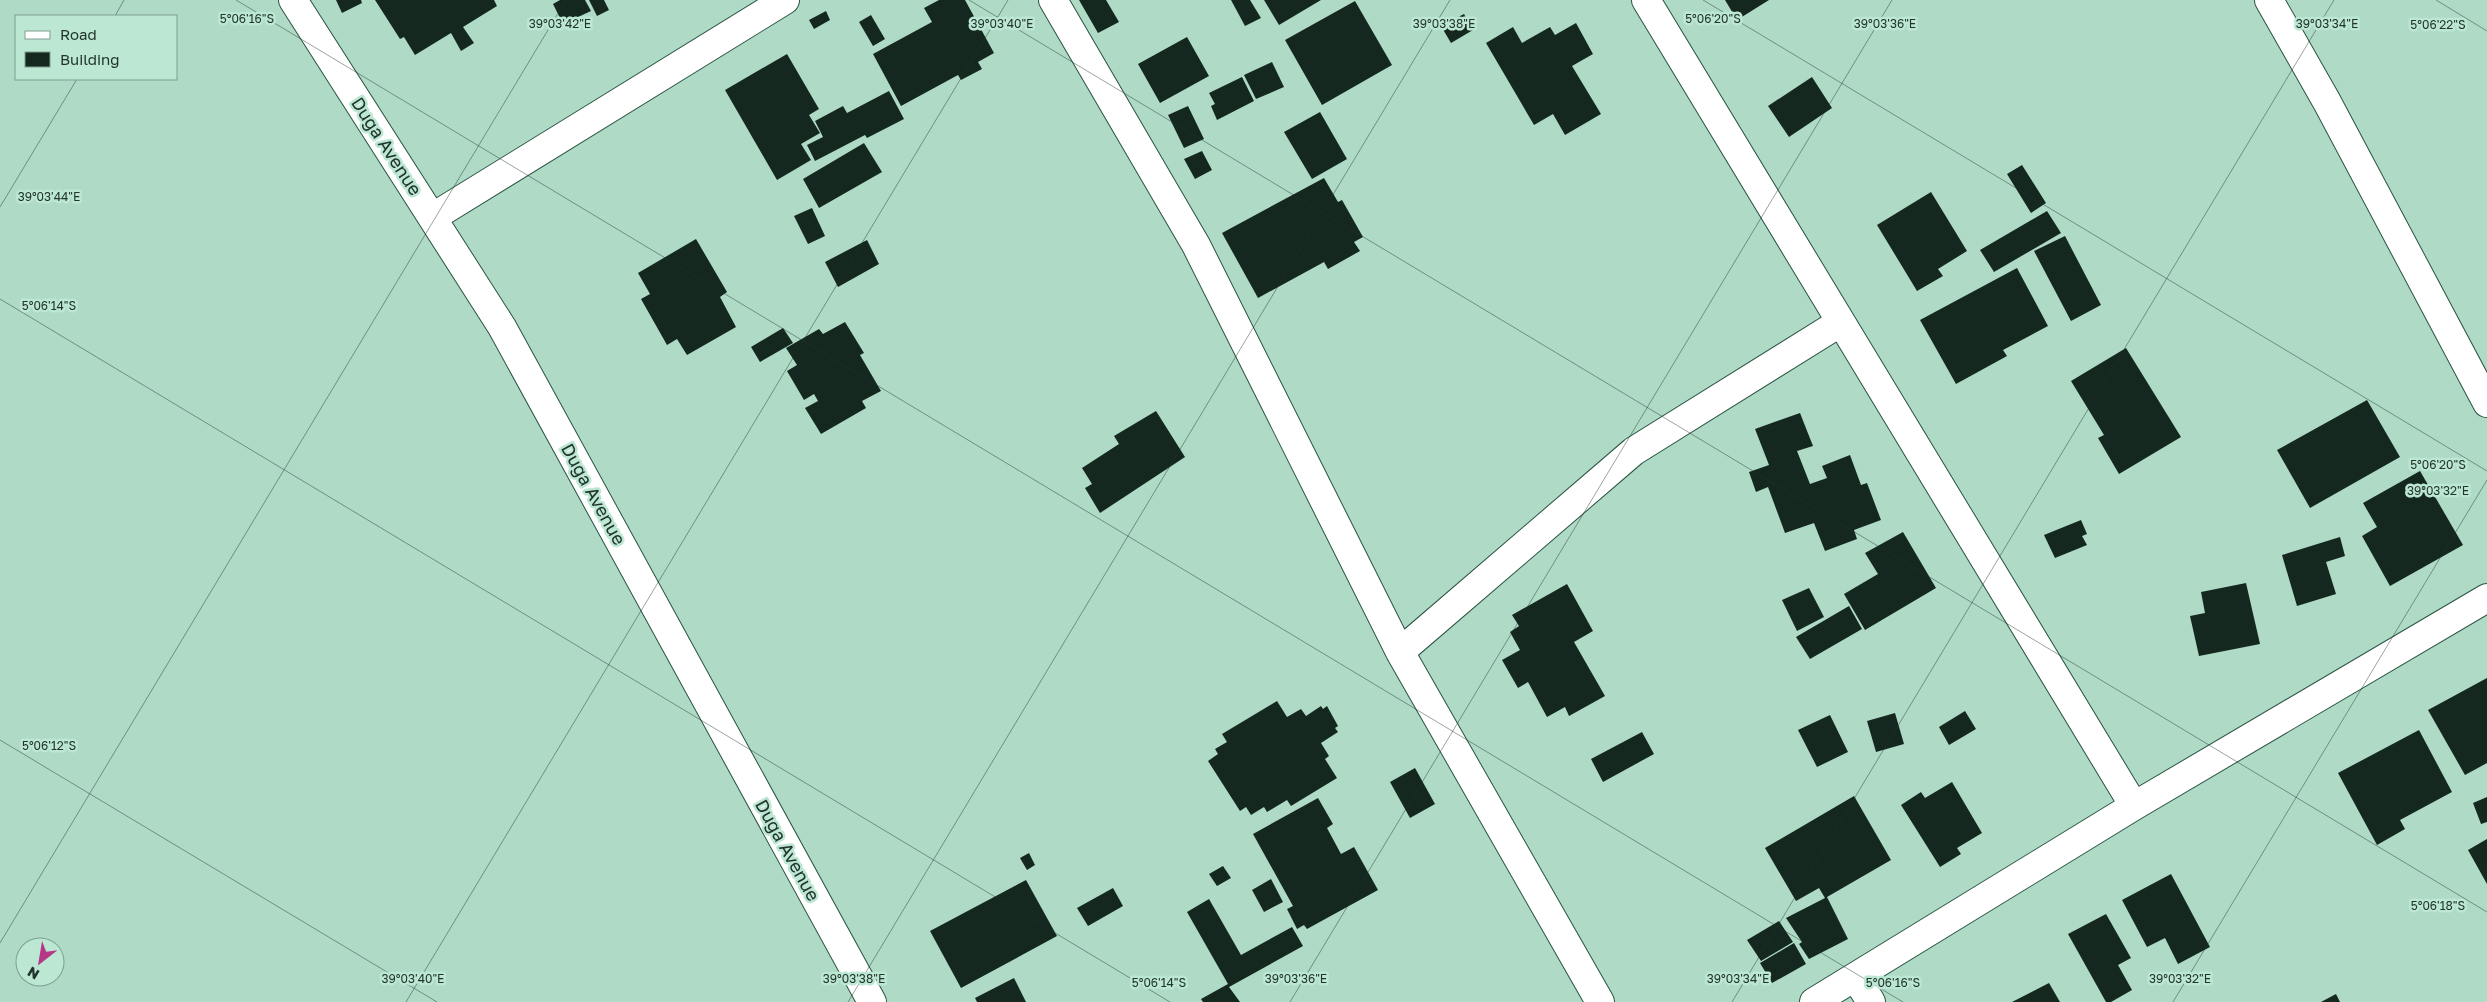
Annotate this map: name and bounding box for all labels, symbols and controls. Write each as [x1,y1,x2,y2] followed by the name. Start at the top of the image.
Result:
[220,11,275,26] text: 5°06'16"S
[1685,11,1741,26] text: 5°06'20"S
[15,15,178,80] legend
[529,16,591,31] text: 39°03'42"E
[971,16,1033,31] text: 39°03'40"E
[1413,16,1475,31] text: 39°03'38"E
[1854,16,1916,31] text: 39°03'36"E
[2296,16,2358,31] text: 39°03'34"E
[2410,17,2466,32] text: 5°06'22"S
[60,25,97,43] text: Road
[60,50,120,68] text: Building
[347,93,427,199] street label: Duga Avenue
[18,189,80,204] text: 39°03'44"E
[22,298,77,313] text: 5°06'14"S
[557,439,631,549] street label: Duga Avenue
[2410,457,2466,472] text: 5°06'20"S
[2407,483,2469,498] text: 39°03'32"E
[22,738,76,753] text: 5°06'12"S
[751,795,825,905] street label: Duga Avenue
[2411,898,2466,913] text: 5°06'18"S
[15,937,65,987] north arrow
[24,964,42,984] text: N
[382,971,444,986] text: 39°03'40"E
[823,971,885,986] text: 39°03'38"E
[1265,971,1327,986] text: 39°03'36"E
[1707,971,1769,986] text: 39°03'34"E
[2149,971,2211,986] text: 39°03'32"E
[1132,975,1187,990] text: 5°06'14"S
[1866,975,1921,990] text: 5°06'16"S

